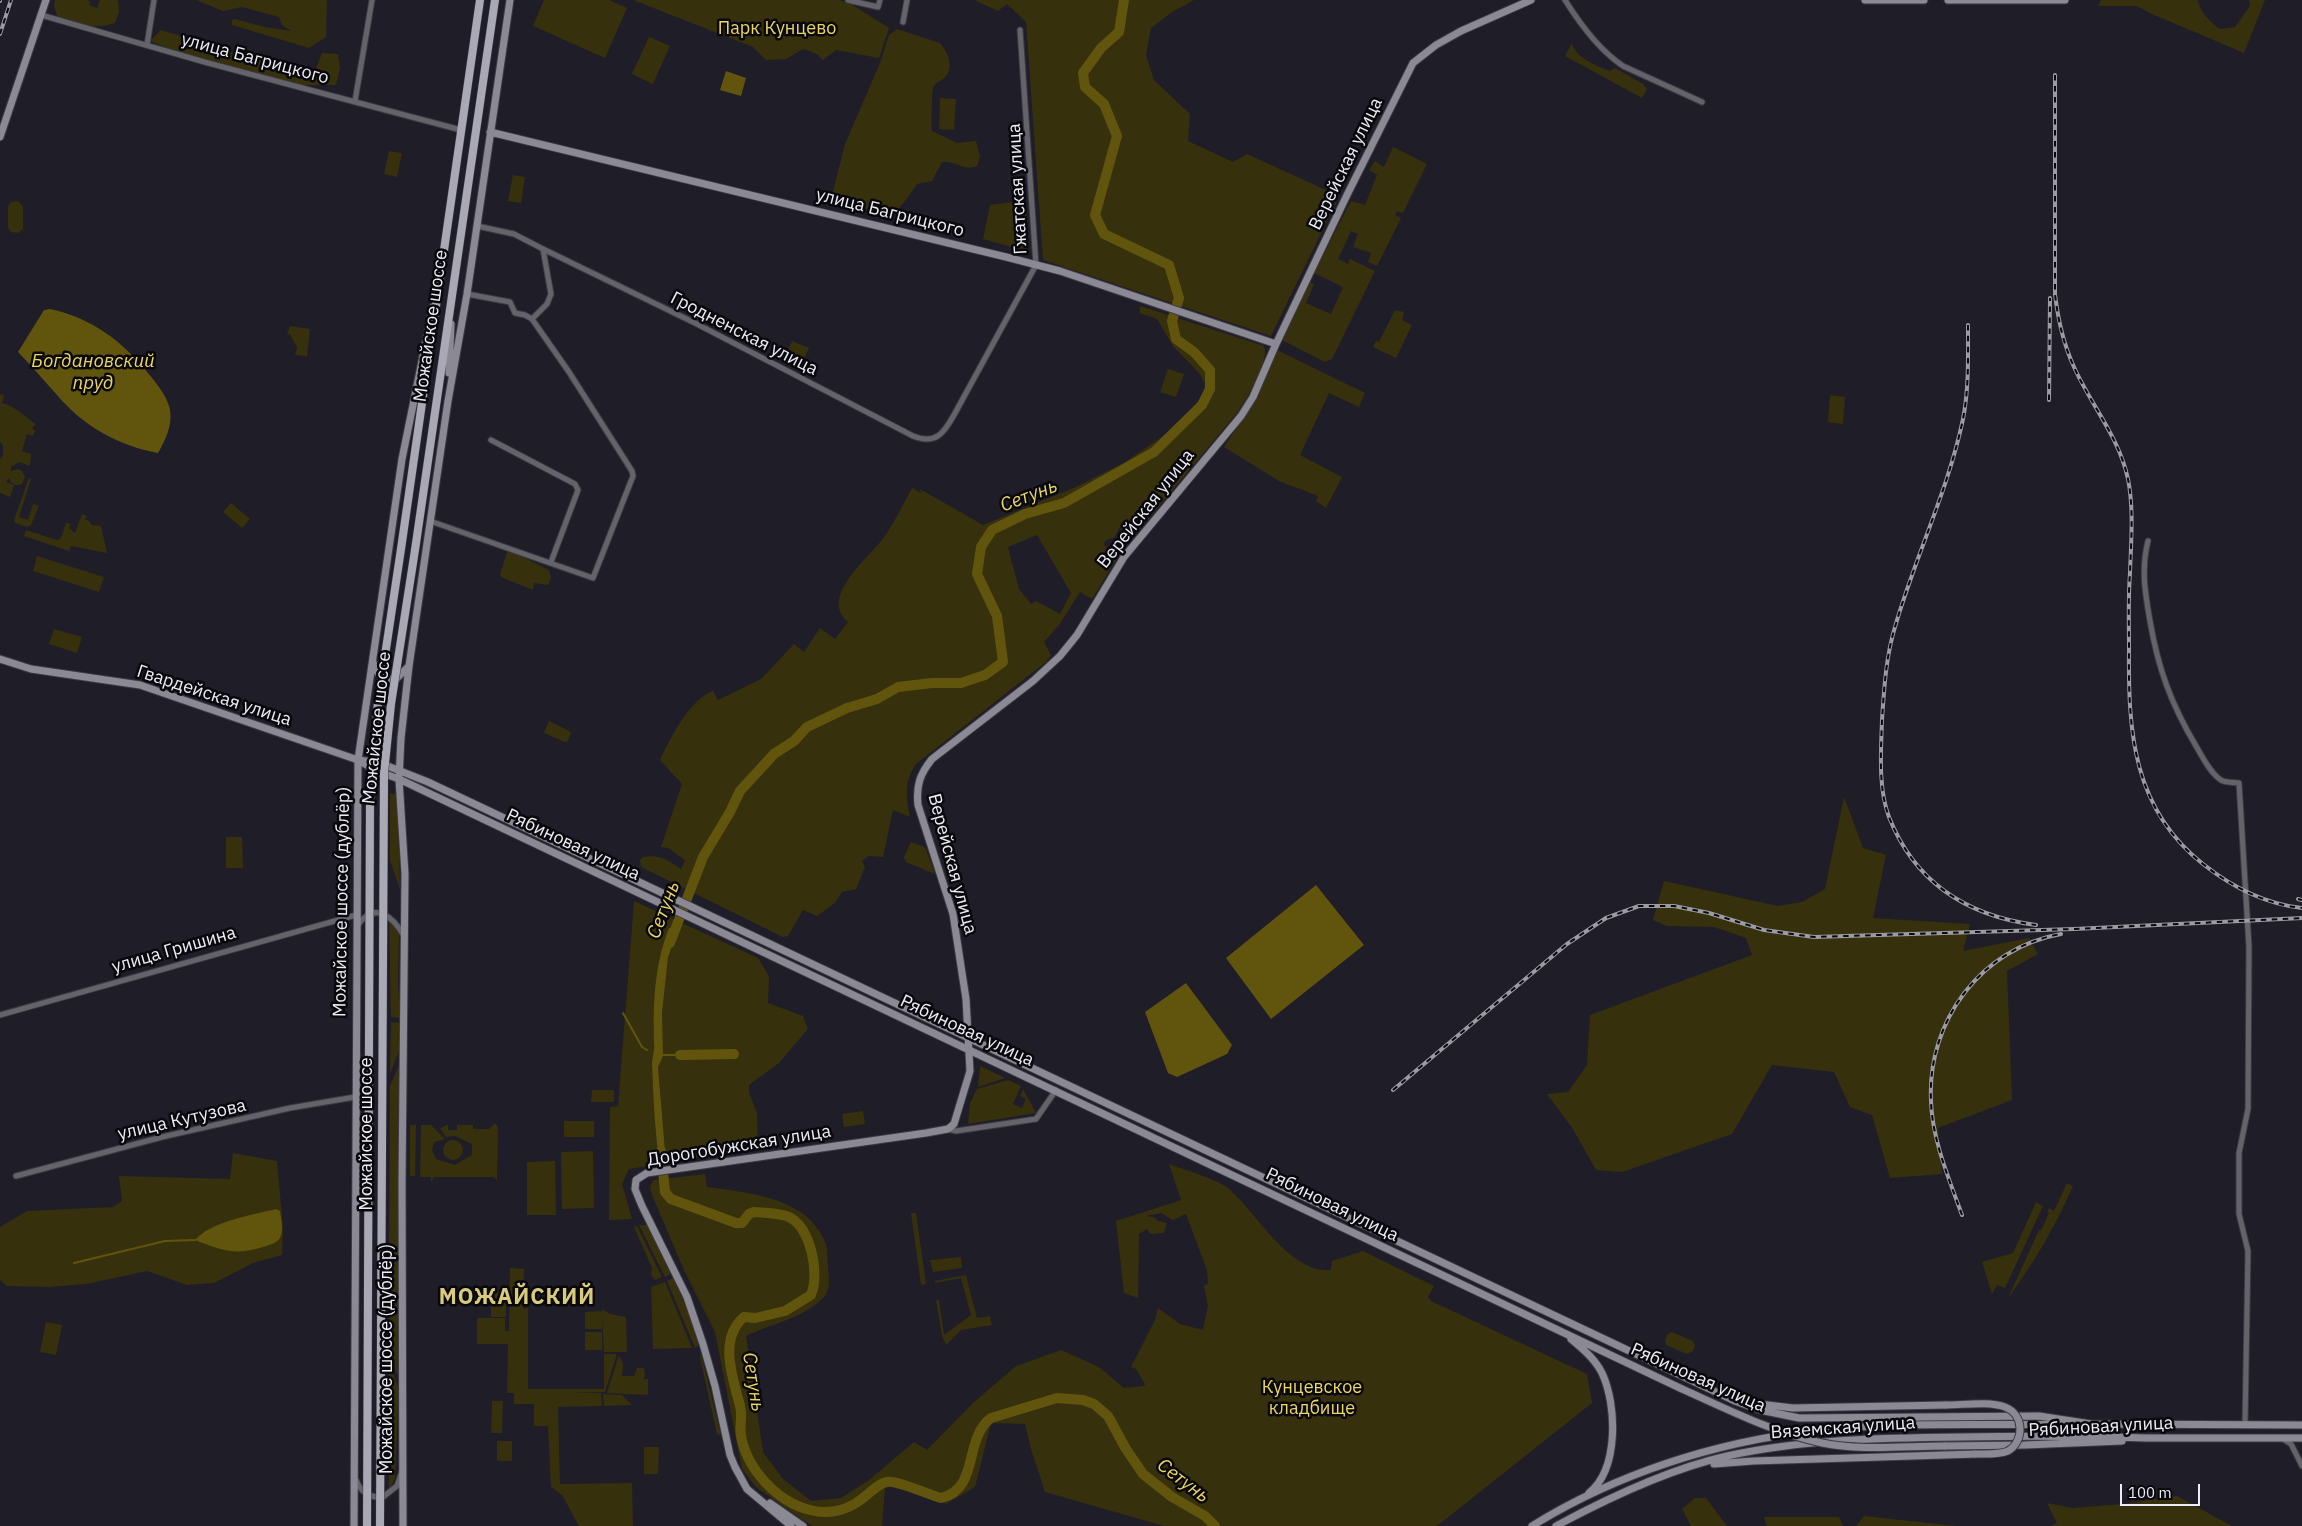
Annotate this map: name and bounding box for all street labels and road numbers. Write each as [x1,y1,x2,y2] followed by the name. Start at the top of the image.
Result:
[179,29,331,89] street label: улица Багрицкого
[1305,94,1387,234] street label: Верейская улица
[1004,123,1032,255] street label: Гжатская улица
[814,184,966,242] street label: улица Багрицкого
[410,249,452,403] street label: Можайское шоссе
[667,288,821,380] street label: Гродненская улица
[1093,445,1199,573] street label: Верейская улица
[358,651,396,805] street label: Можайское шоссе
[134,661,294,731] street label: Гвардейская улица
[329,787,355,1017] street label: Можайское шоссе (дублёр)
[923,791,981,937] street label: Верейская улица
[503,805,643,885] street label: Рябиновая улица
[109,922,239,978] street label: улица Гришина
[897,991,1037,1071] street label: Рябиновая улица
[356,1057,378,1211] street label: Можайское шоссе
[116,1095,248,1145] street label: улица Кутузова
[645,1121,833,1171] street label: Дорогобужская улица
[1262,1163,1402,1247] street label: Рябиновая улица
[376,1244,398,1474] street label: Можайское шоссе (дублёр)
[1627,1339,1769,1417] street label: Рябиновая улица
[1770,1412,1916,1444] street label: Вяземская улица
[2028,1412,2174,1442] street label: Рябиновая улица

